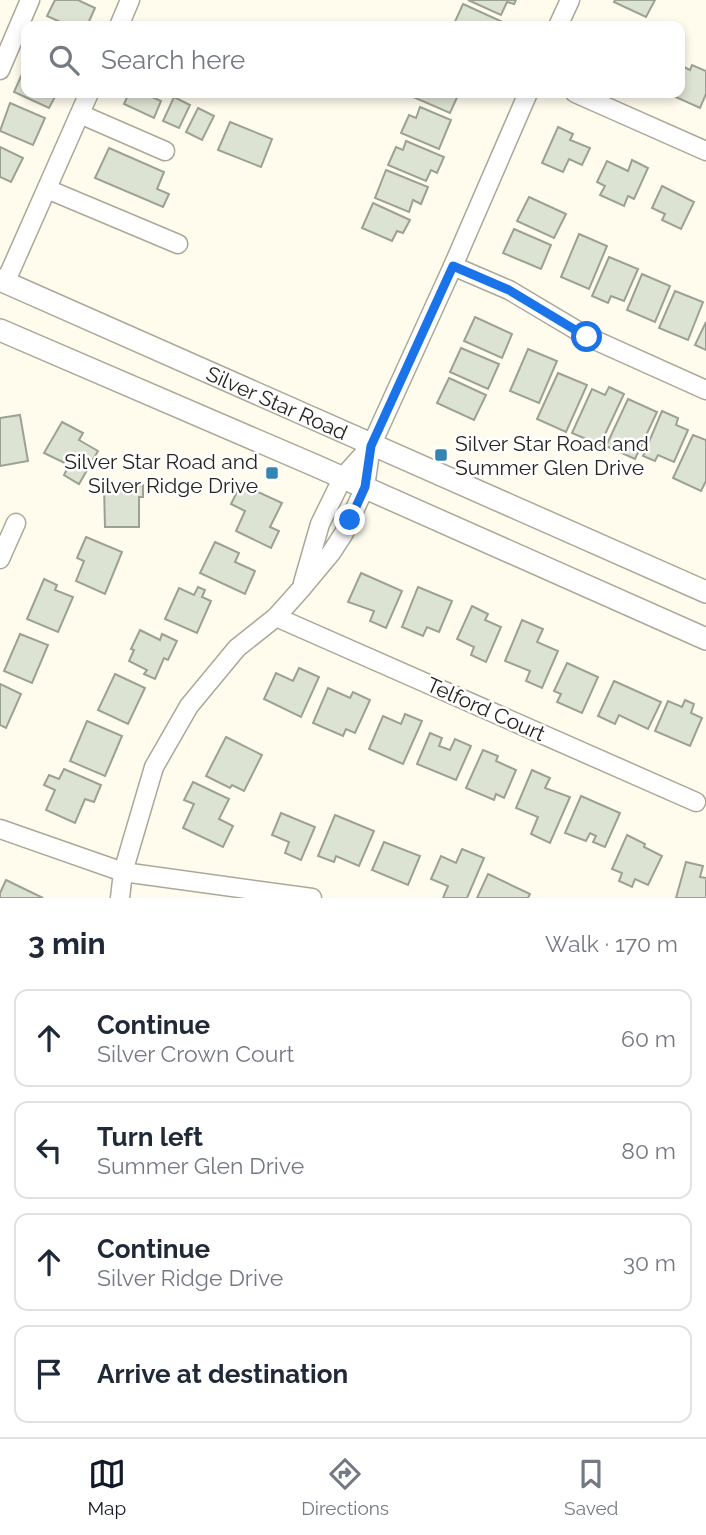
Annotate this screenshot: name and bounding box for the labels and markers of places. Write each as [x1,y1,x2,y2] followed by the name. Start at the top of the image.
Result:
[455,431,649,480] place label: Silver Star Road and Summer Glen Drive
[433,447,449,463] marker: Silver Star Road and Summer Glen Drive
[64,449,258,498] place label: Silver Star Road and Silver Ridge Drive
[264,465,280,481] marker: Silver Star Road and Silver Ridge Drive

